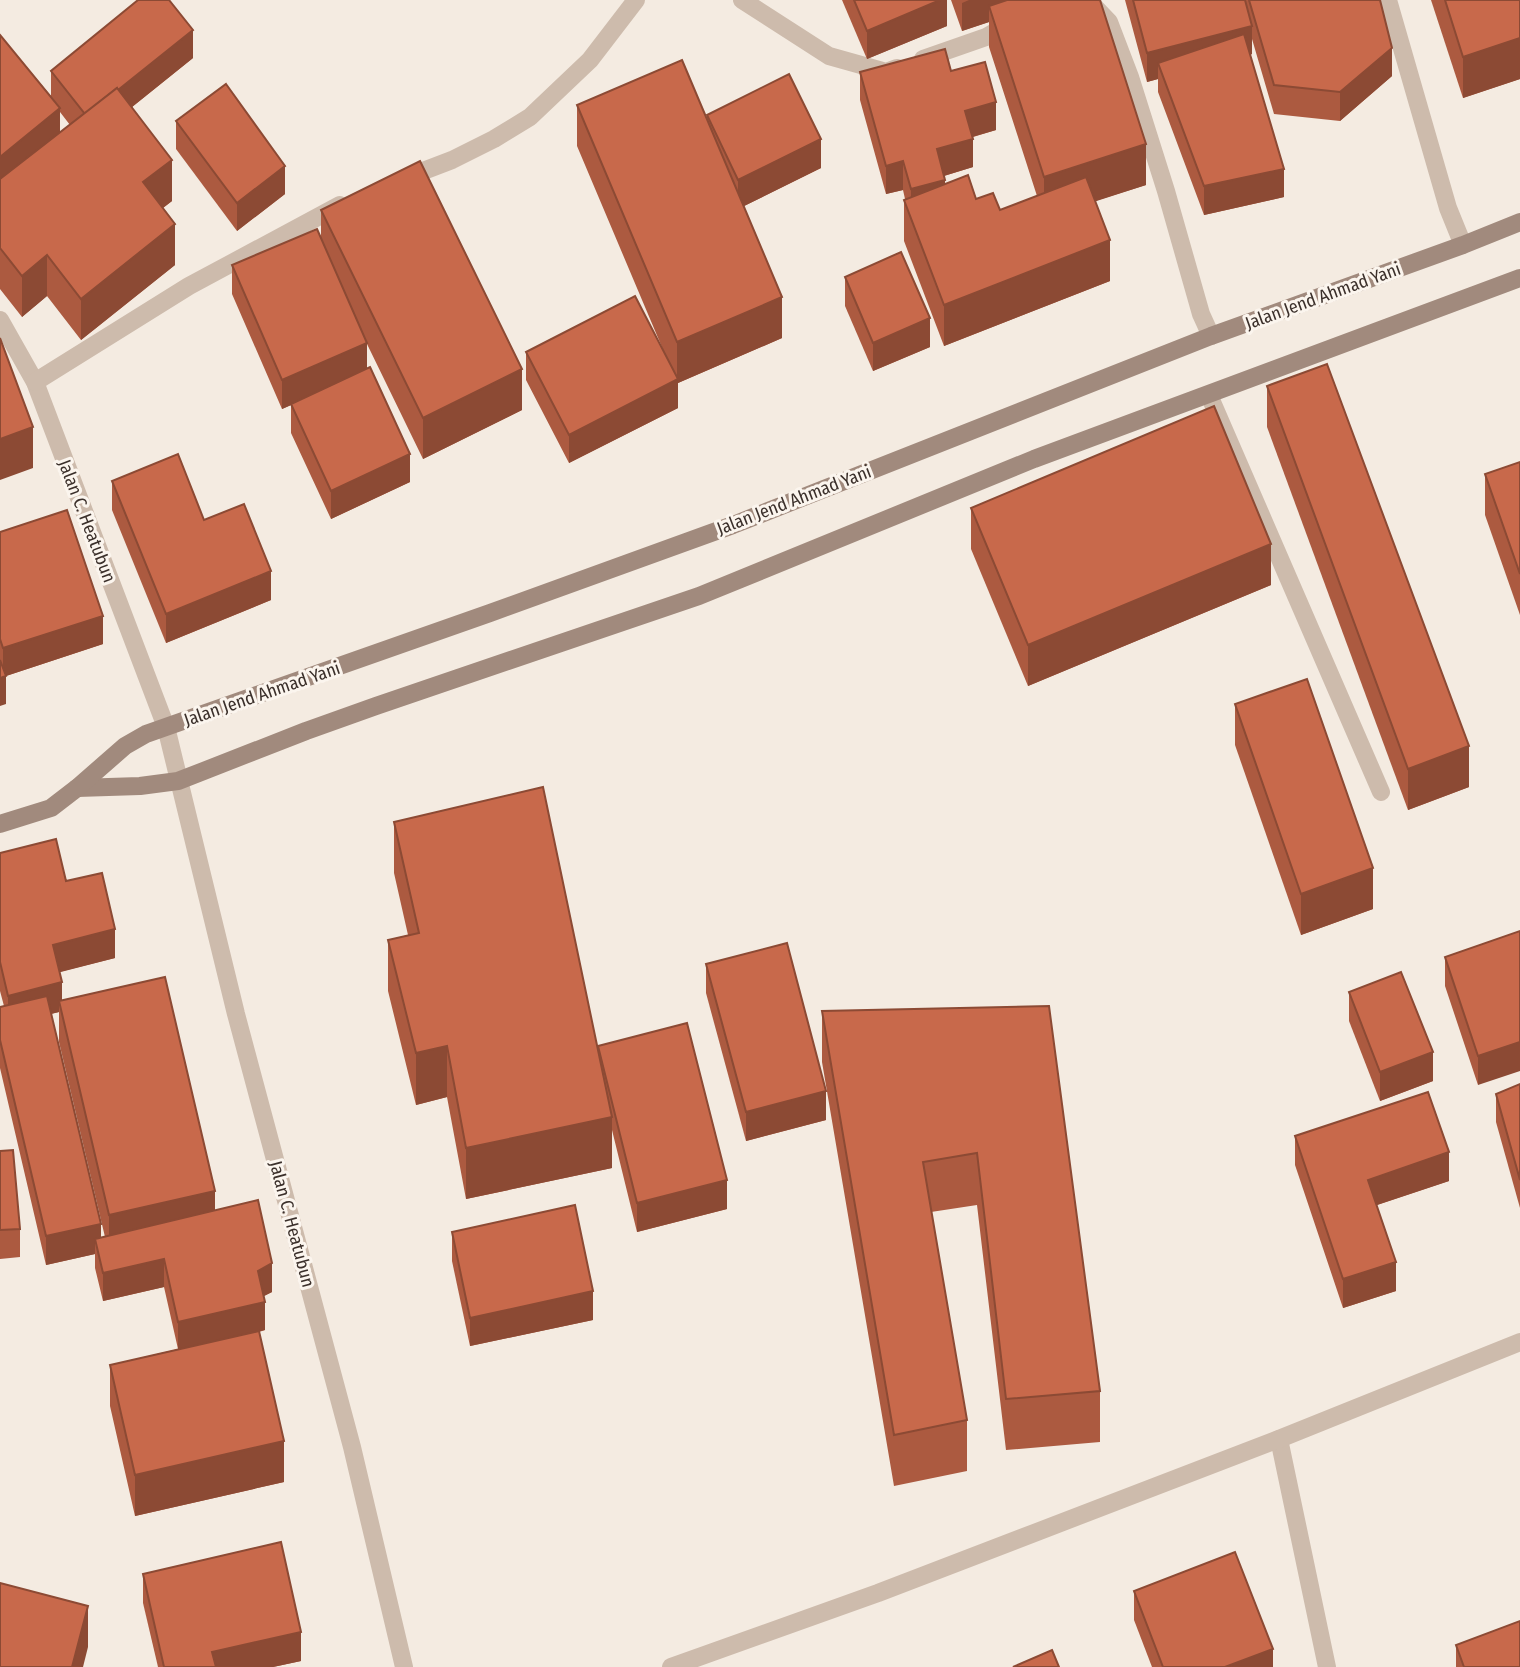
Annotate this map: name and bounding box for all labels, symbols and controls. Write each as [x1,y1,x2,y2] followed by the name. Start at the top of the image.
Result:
[1242,258,1404,334] street label: Jalan Jend Ahmad Yani
[53,456,121,586] street label: Jalan C. Heatubun
[714,460,874,540] street label: Jalan Jend Ahmad Yani
[181,657,343,731] street label: Jalan Jend Ahmad Yani
[265,1158,319,1290] street label: Jalan C. Heatubun

